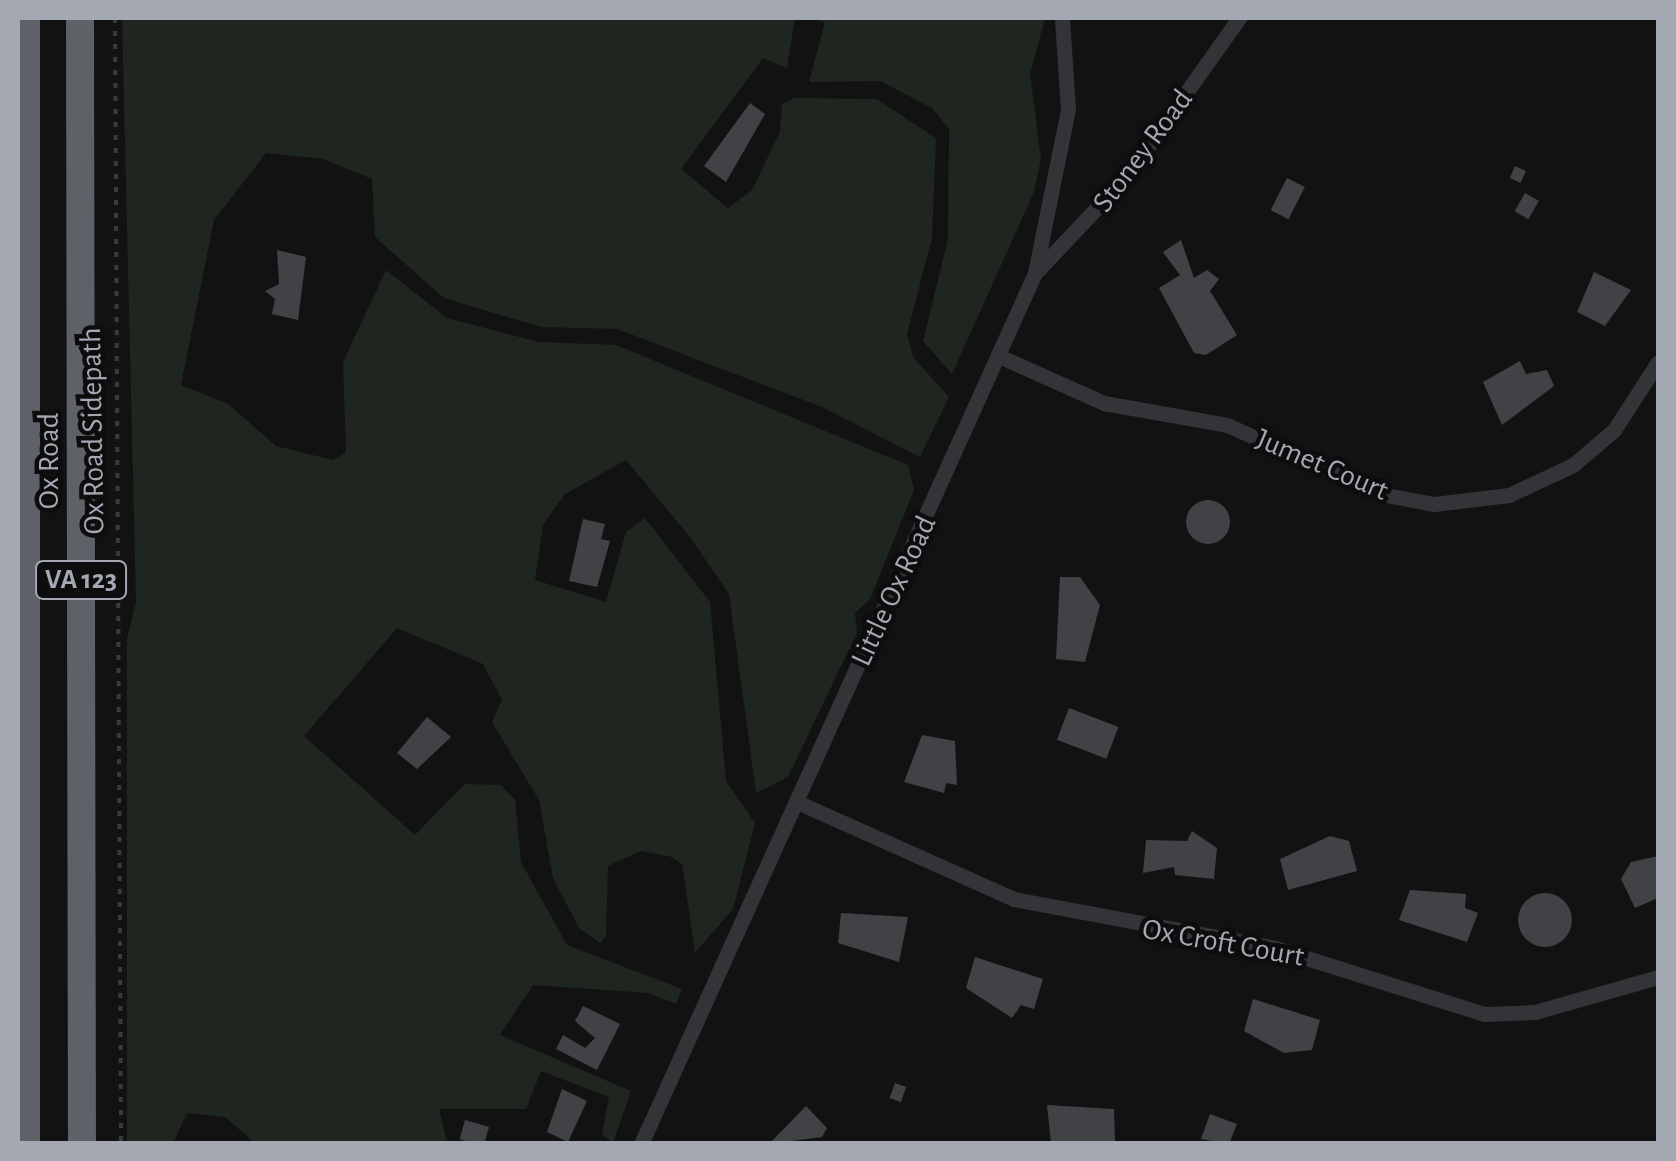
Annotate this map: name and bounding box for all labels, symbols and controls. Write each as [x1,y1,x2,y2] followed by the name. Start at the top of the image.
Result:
[1085,82,1201,220] street label: Stoney Road
[73,327,113,535] street label: Ox Road Sidepath
[31,413,67,509] street label: Ox Road
[1250,421,1394,509] street label: Jumet Court
[843,510,945,672] street label: Little Ox Road
[34,557,128,603] road number: VA 123
[1139,911,1307,975] street label: Ox Croft Court

